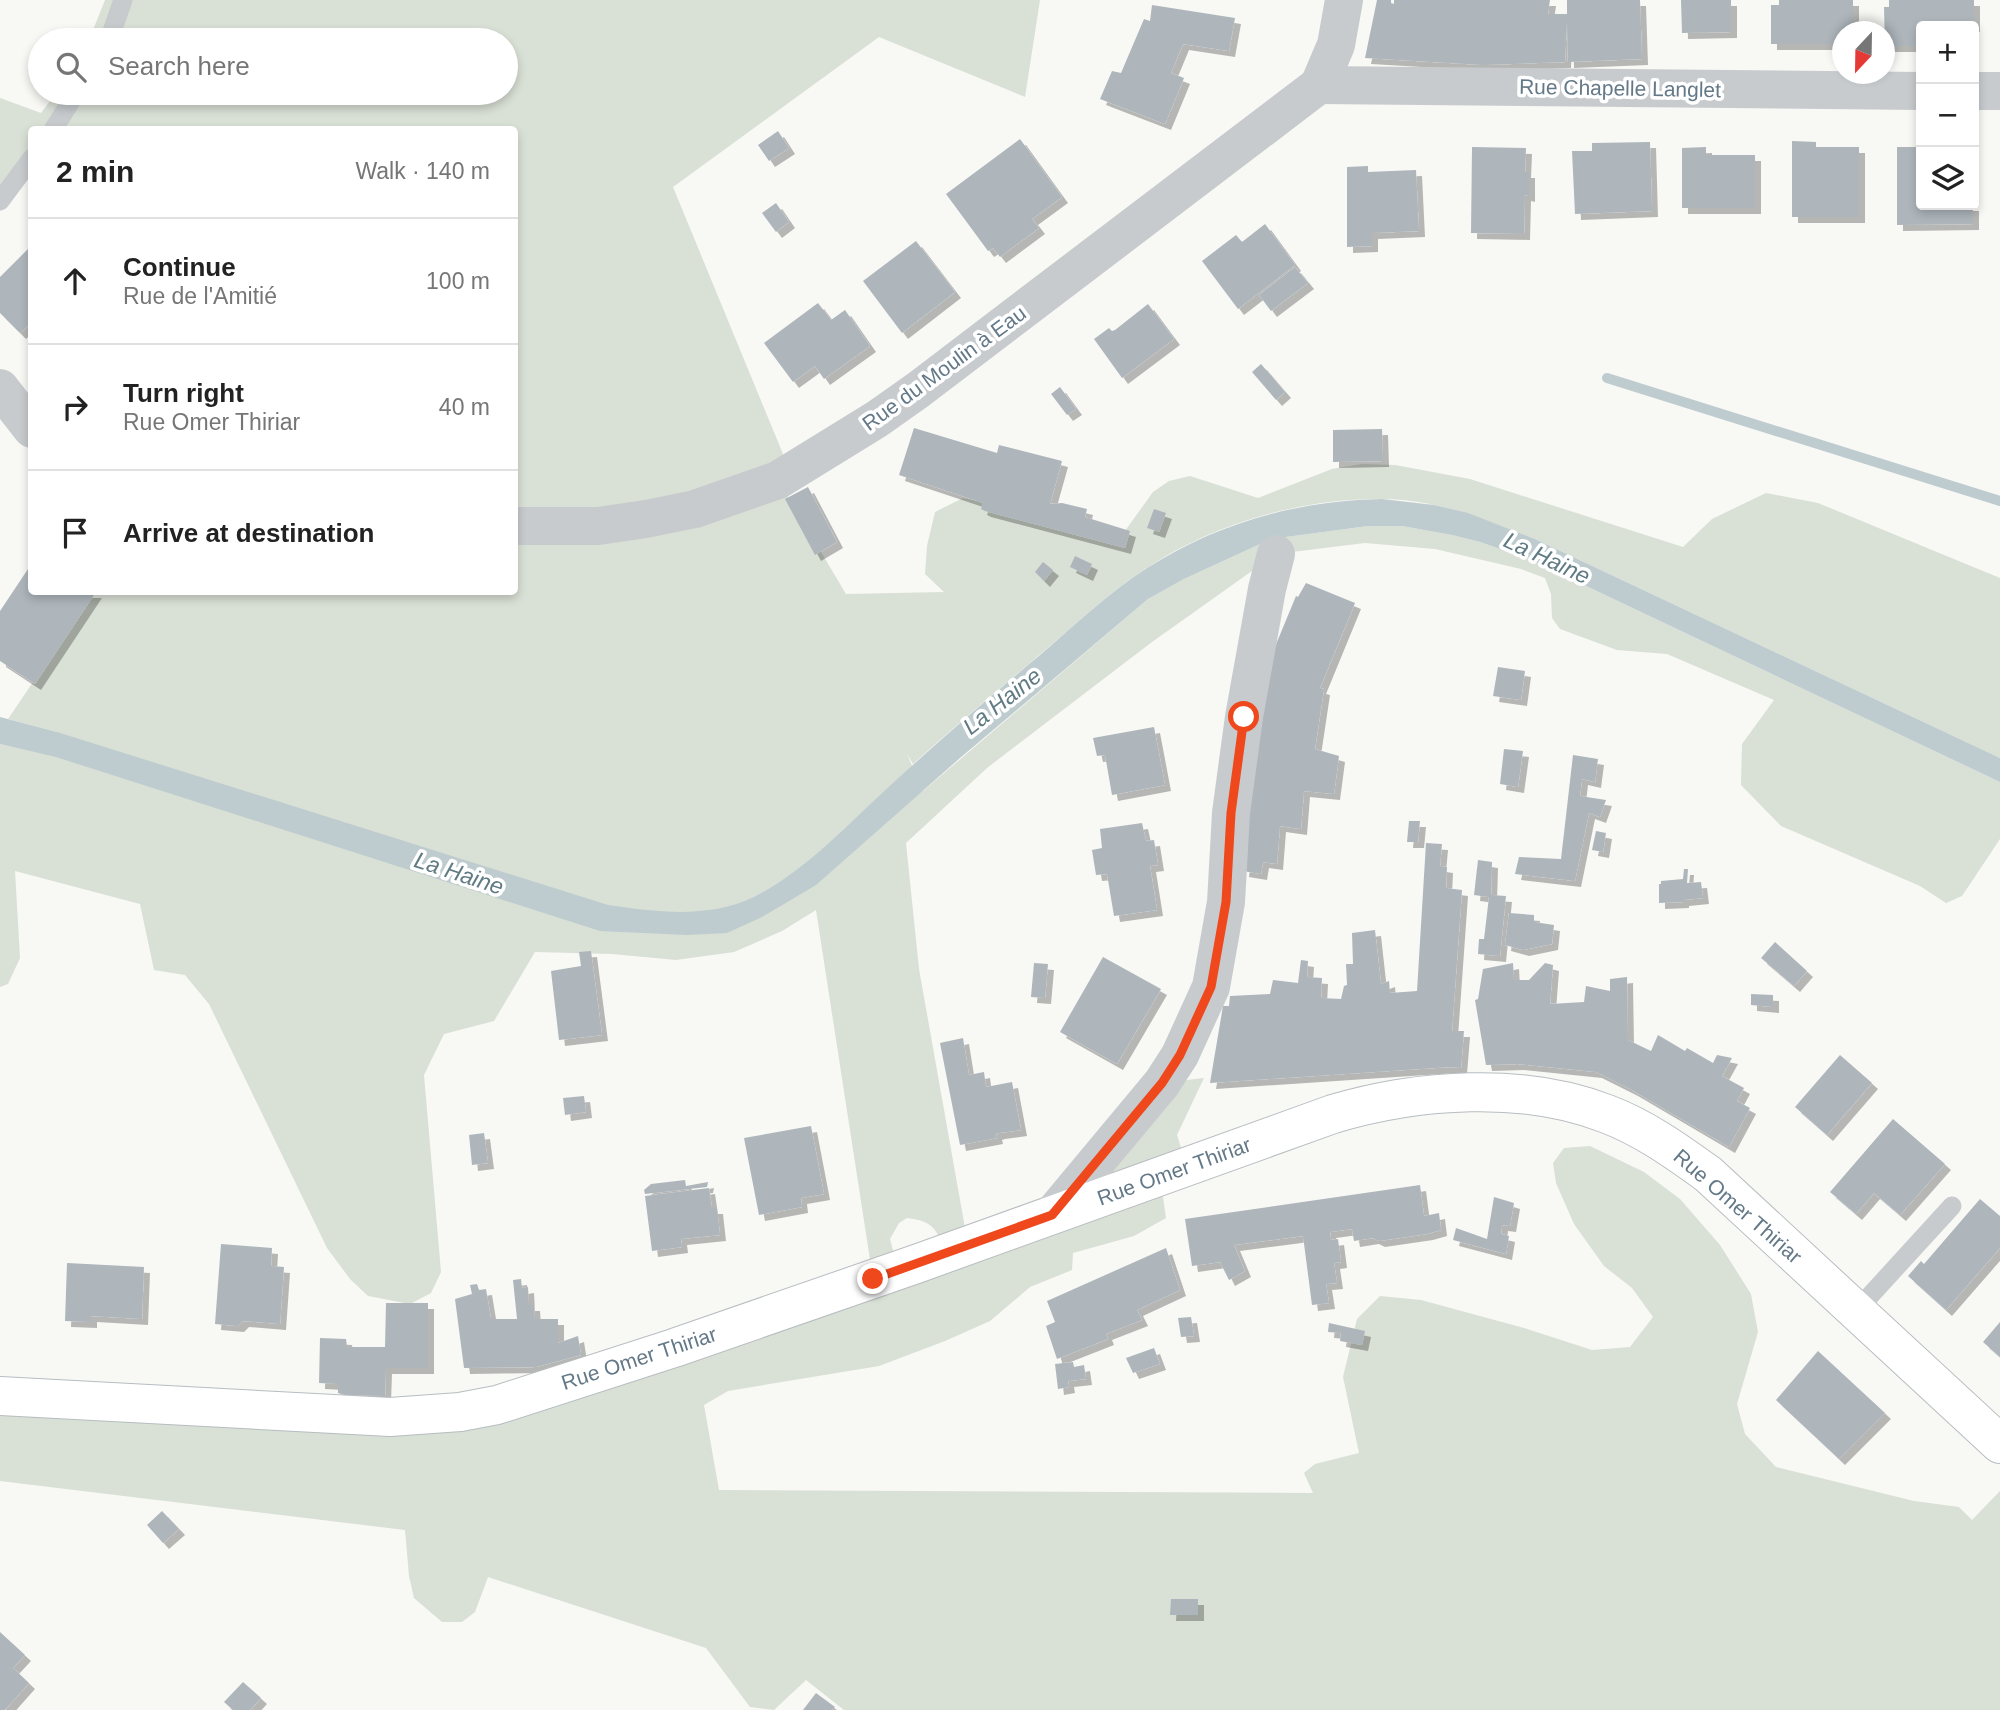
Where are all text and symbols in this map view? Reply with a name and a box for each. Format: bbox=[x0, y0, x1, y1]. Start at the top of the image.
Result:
north arrow bbox=[1832, 21, 1895, 84]
map controls bbox=[1916, 21, 1979, 210]
button: + bbox=[1916, 21, 1979, 84]
search box bbox=[28, 28, 518, 105]
icon: search bbox=[52, 48, 90, 86]
text: Search here bbox=[108, 51, 250, 81]
street label: Rue Chapelle Langlet bbox=[1519, 75, 1721, 101]
button: − bbox=[1916, 84, 1979, 147]
button: layers bbox=[1916, 147, 1979, 210]
text: 2 min bbox=[56, 155, 134, 188]
text: Walk · 140 m bbox=[355, 158, 490, 184]
text: Continue bbox=[123, 252, 236, 282]
icon: ahead bbox=[56, 262, 94, 300]
text: 100 m bbox=[426, 268, 490, 294]
text: Rue de l'Amitié bbox=[123, 283, 277, 309]
street label: Rue du Moulin à Eau bbox=[858, 301, 1030, 435]
text: Turn right bbox=[123, 378, 244, 408]
icon: right bbox=[56, 388, 94, 426]
text: 40 m bbox=[439, 394, 490, 420]
text: Rue Omer Thiriar bbox=[123, 409, 300, 435]
icon: arrive bbox=[56, 514, 94, 552]
text: Arrive at destination bbox=[123, 518, 374, 548]
water label: La Haine bbox=[1500, 527, 1594, 589]
water label: La Haine bbox=[958, 662, 1046, 740]
route start bbox=[1228, 701, 1259, 732]
water label: La Haine bbox=[411, 846, 507, 900]
street label: Rue Omer Thiriar bbox=[1094, 1133, 1254, 1209]
street label: Rue Omer Thiriar bbox=[1669, 1144, 1807, 1268]
route end bbox=[857, 1263, 888, 1294]
street label: Rue Omer Thiriar bbox=[558, 1322, 720, 1394]

